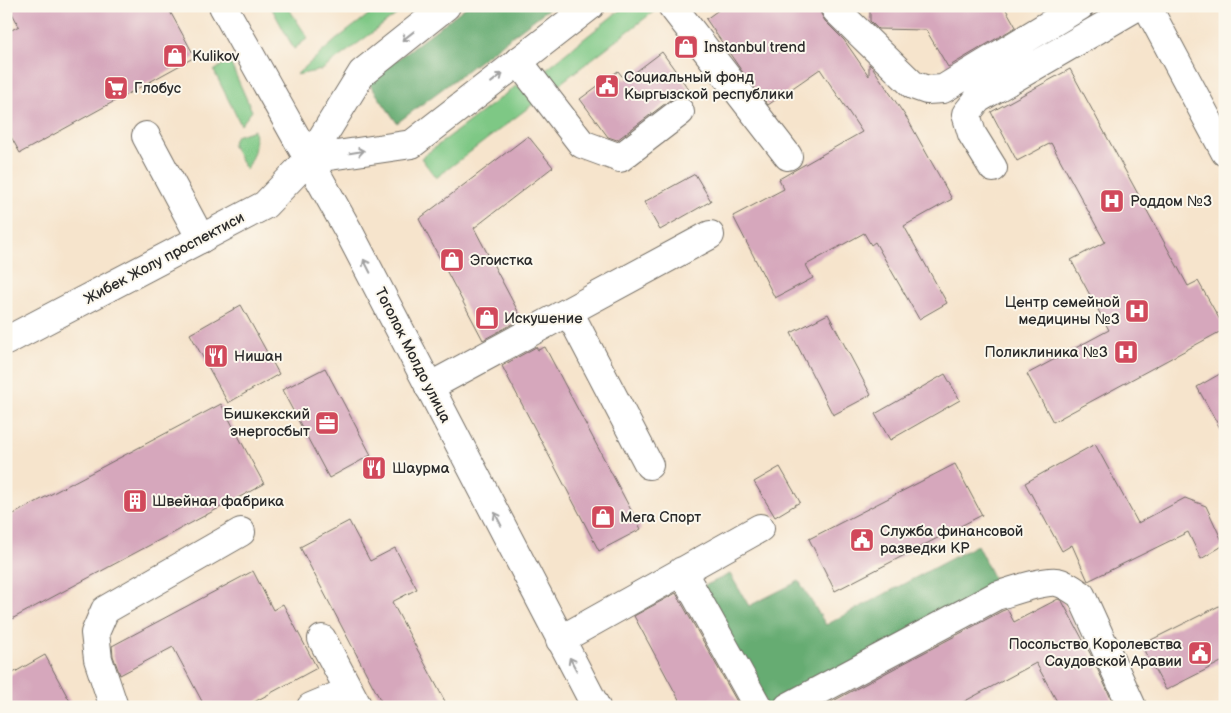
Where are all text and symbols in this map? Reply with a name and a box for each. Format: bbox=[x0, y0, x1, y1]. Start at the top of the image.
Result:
one-way arrow bbox=[402, 31, 415, 42]
shop icon: Instanbul trend bbox=[673, 34, 699, 60]
place label: Instanbul trend bbox=[704, 38, 806, 57]
shop icon: Kulikov bbox=[162, 43, 188, 69]
place label: Kulikov bbox=[192, 47, 240, 66]
place label: Социальный фонд Кыргызской республики bbox=[624, 68, 794, 104]
one-way arrow bbox=[490, 72, 503, 83]
public building icon: Социальный фонд Кыргызской республики bbox=[594, 73, 620, 99]
supermarket icon: Глобус bbox=[103, 75, 129, 101]
place label: Глобус bbox=[134, 79, 182, 98]
one-way arrow bbox=[349, 147, 365, 157]
hospital icon: Роддом №3 bbox=[1099, 188, 1125, 214]
place label: Роддом №3 bbox=[1130, 192, 1212, 211]
street label: Жибек Жолу проспектиси bbox=[81, 208, 248, 309]
shop icon: Эгоистка bbox=[439, 247, 465, 273]
place label: Эгоистка bbox=[470, 251, 533, 270]
one-way arrow bbox=[362, 259, 372, 274]
street label: Тоголок Молдо улица bbox=[370, 284, 455, 426]
place label: Центр семейной медицины №3 bbox=[1005, 293, 1120, 329]
hospital icon: Центр семейной медицины №3 bbox=[1124, 298, 1150, 324]
shop icon: Искушение bbox=[474, 305, 500, 331]
place label: Искушение bbox=[504, 309, 583, 328]
hospital icon: Поликлиника №3 bbox=[1113, 339, 1139, 365]
restaurant icon: Нишан bbox=[203, 343, 229, 369]
place label: Поликлиника №3 bbox=[985, 343, 1108, 362]
place label: Нишан bbox=[234, 347, 282, 366]
place label: Бишкекский энергосбыт bbox=[223, 405, 310, 441]
office icon: Бишкекский энергосбыт bbox=[314, 410, 340, 436]
restaurant icon: Шаурма bbox=[361, 455, 387, 481]
place label: Шаурма bbox=[392, 459, 450, 478]
building icon: Швейная фабрика bbox=[122, 488, 148, 514]
place label: Швейная фабрика bbox=[152, 492, 284, 511]
shop icon: Мега Спорт bbox=[590, 504, 616, 530]
place label: Мега Спорт bbox=[620, 508, 701, 527]
one-way arrow bbox=[493, 512, 503, 527]
place label: Служба финансовой разведки КР bbox=[880, 522, 1023, 558]
public building icon: Служба финансовой разведки КР bbox=[849, 527, 875, 553]
place label: Посольство Королевства Саудовской Аравии bbox=[1008, 635, 1182, 671]
public building icon: Посольство Королевства Саудовской Аравии bbox=[1187, 640, 1213, 666]
one-way arrow bbox=[568, 656, 578, 671]

